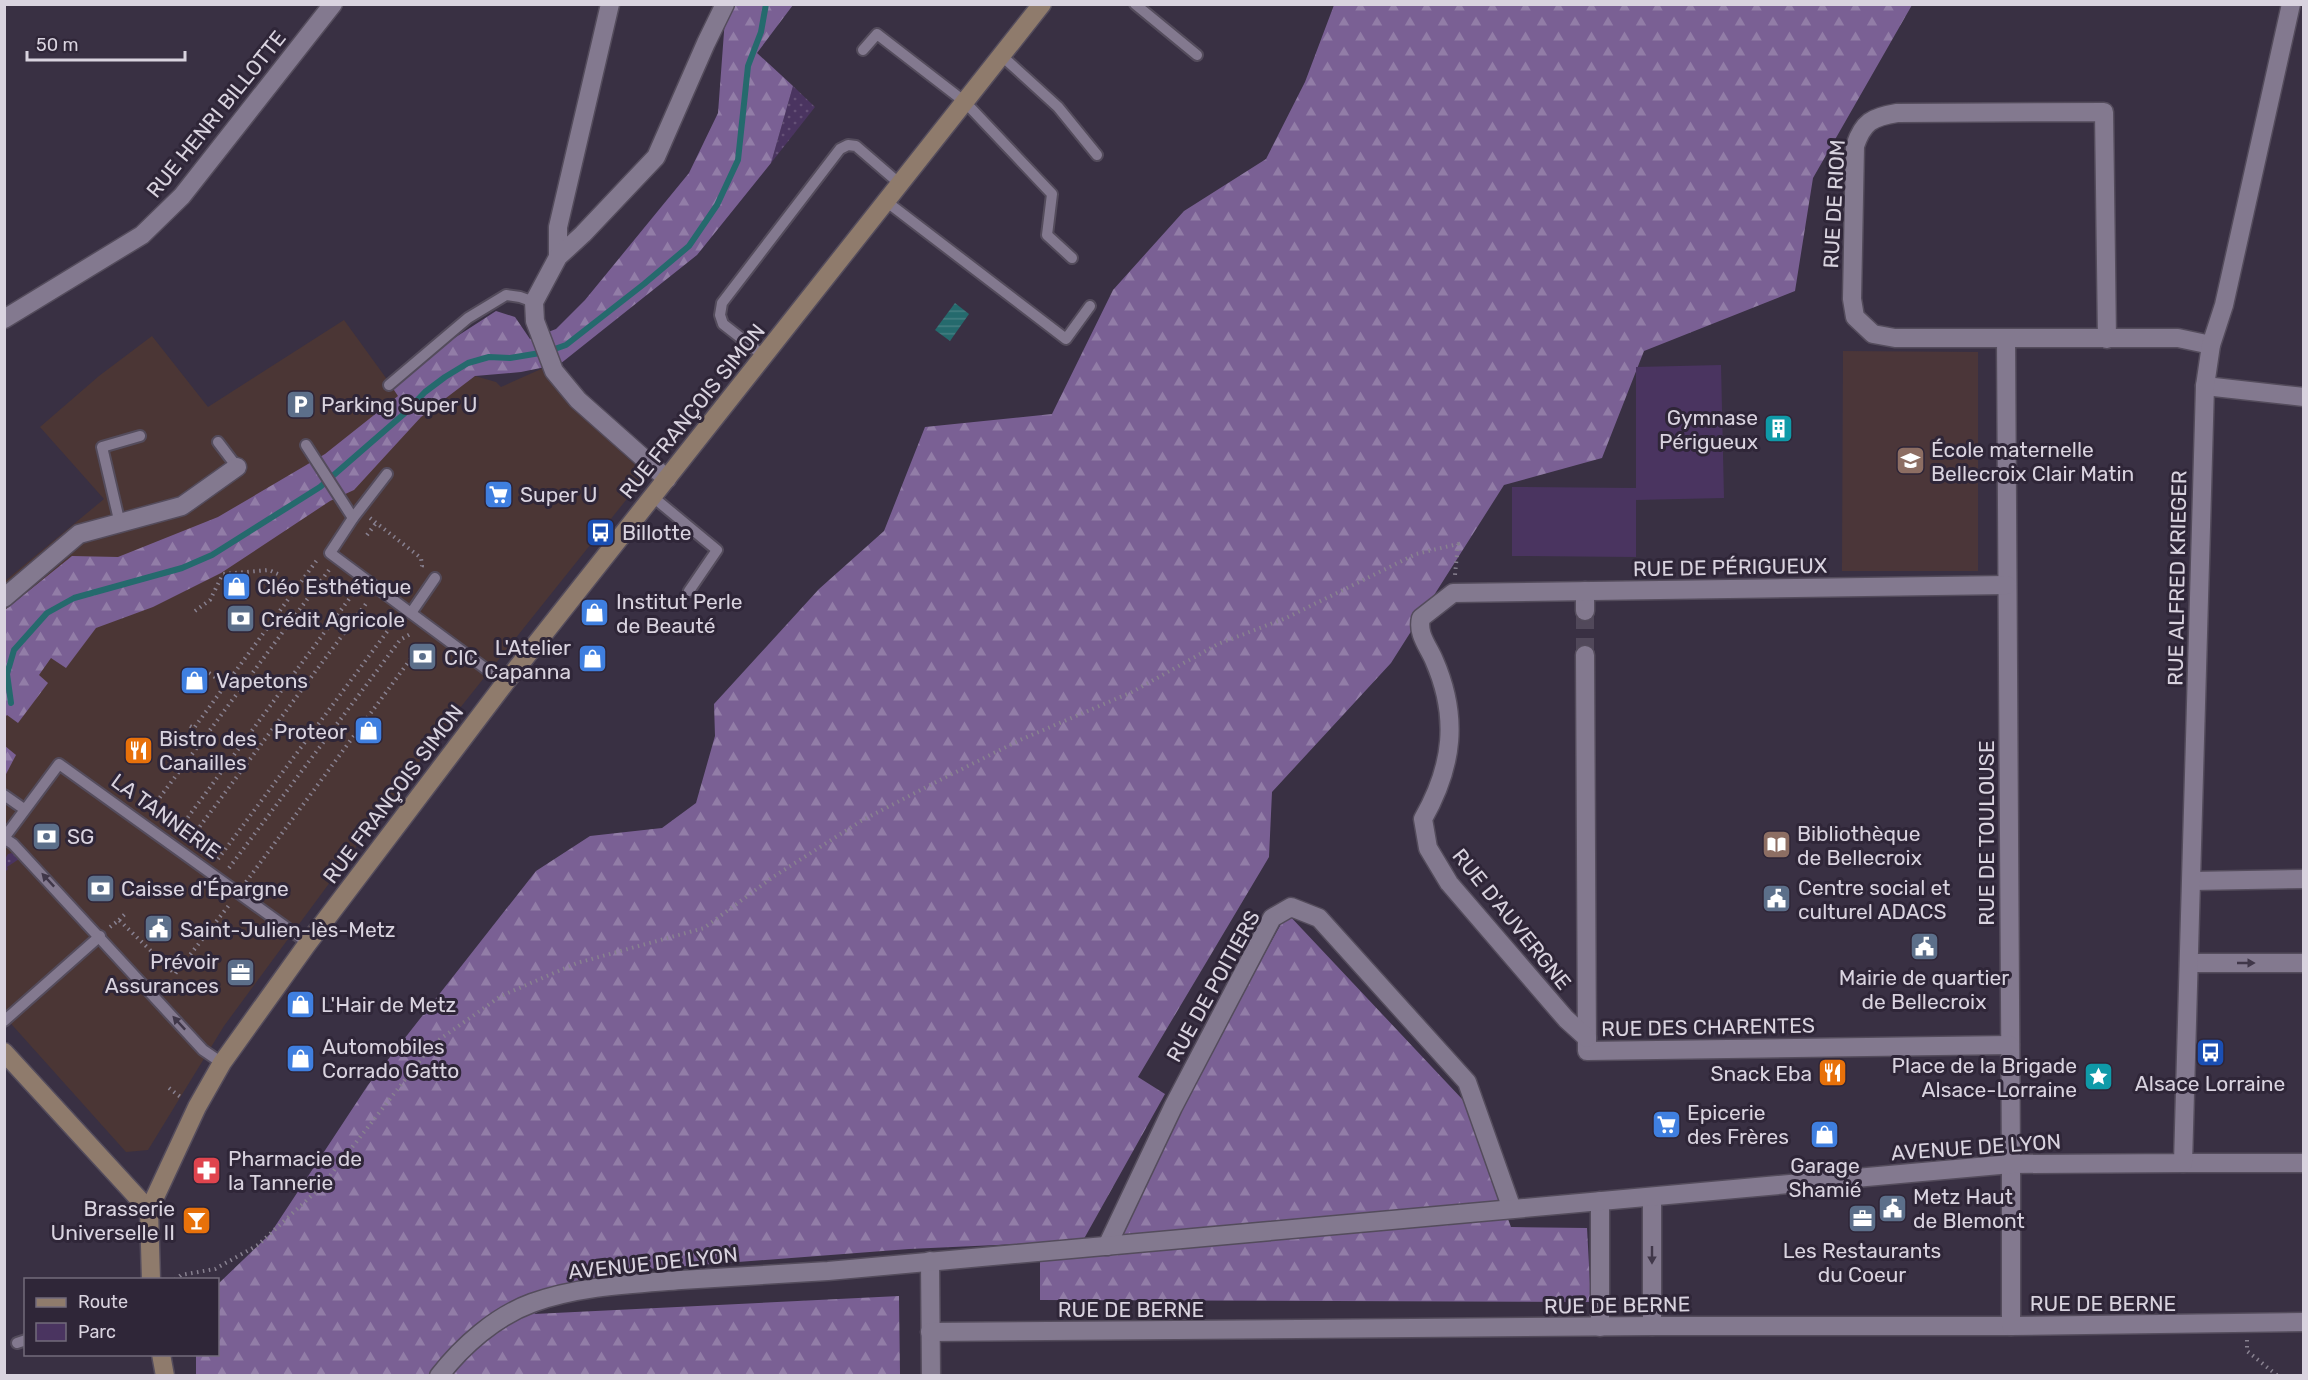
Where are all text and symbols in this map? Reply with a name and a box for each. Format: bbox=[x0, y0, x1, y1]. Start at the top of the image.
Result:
scale bar bbox=[27, 24, 184, 62]
street label: RUE HENRI BILLOTTE bbox=[141, 26, 291, 202]
text: 50 m bbox=[36, 34, 79, 56]
street label: RUE DE RIOM bbox=[1818, 139, 1850, 269]
street label: RUE FRANÇOIS SIMON bbox=[614, 319, 770, 503]
parking icon: Parking Super U bbox=[284, 388, 316, 420]
place label: Parking Super U bbox=[321, 392, 478, 417]
place label: Gymnase Périgueux bbox=[1659, 405, 1758, 454]
building icon: Gymnase Périgueux bbox=[1763, 413, 1795, 445]
place label: École maternelle Bellecroix Clair Matin bbox=[1931, 437, 2134, 486]
school or university icon: École maternelle Bellecroix Clair Matin bbox=[1894, 445, 1926, 477]
street label: RUE ALFRED KRIEGER bbox=[2163, 470, 2191, 686]
supermarket icon: Super U bbox=[483, 478, 515, 510]
place label: Super U bbox=[520, 482, 597, 507]
bus stop icon: Billotte bbox=[585, 516, 617, 548]
place label: Billotte bbox=[622, 520, 691, 545]
street label: RUE DE PÉRIGUEUX bbox=[1633, 553, 1827, 581]
shop icon: Cléo Esthétique bbox=[220, 570, 252, 602]
place label: Cléo Esthétique bbox=[257, 574, 411, 599]
place label: Institut Perle de Beauté bbox=[616, 589, 743, 638]
shop icon: Institut Perle de Beauté bbox=[579, 597, 611, 629]
bank icon: Crédit Agricole bbox=[224, 603, 256, 635]
place label: Crédit Agricole bbox=[261, 607, 405, 632]
place label: L'Atelier Capanna bbox=[484, 635, 571, 684]
bank icon: CIC bbox=[407, 641, 439, 673]
shop icon: L'Atelier Capanna bbox=[576, 643, 608, 675]
place label: CIC bbox=[444, 645, 478, 670]
shop icon: Vapetons bbox=[179, 664, 211, 696]
place label: Vapetons bbox=[216, 668, 308, 693]
street label: RUE FRANÇOIS SIMON bbox=[318, 700, 468, 888]
shop icon: Proteor bbox=[352, 715, 384, 747]
place label: Proteor bbox=[274, 719, 347, 744]
place label: Bistro des Canailles bbox=[159, 726, 257, 775]
restaurant icon: Bistro des Canailles bbox=[122, 734, 154, 766]
street label: RUE DE TOULOUSE bbox=[1974, 740, 1999, 926]
street label: LA TANNERIE bbox=[107, 768, 225, 864]
bank icon: SG bbox=[30, 820, 62, 852]
place label: Bibliothèque de Bellecroix bbox=[1797, 821, 1922, 870]
place label: SG bbox=[67, 824, 94, 849]
library icon: Bibliothèque de Bellecroix bbox=[1760, 829, 1792, 861]
street label: RUE D'AUVERGNE bbox=[1447, 843, 1577, 995]
bank icon: Caisse d'Épargne bbox=[84, 872, 116, 904]
one-way arrow bbox=[41, 873, 55, 887]
place label: Centre social et culturel ADACS bbox=[1798, 875, 1950, 924]
place label: Caisse d'Épargne bbox=[121, 876, 289, 901]
public building icon: Centre social et culturel ADACS bbox=[1761, 883, 1793, 915]
street label: RUE DE POITIERS bbox=[1161, 906, 1265, 1066]
public building icon: Saint-Julien-lès-Metz bbox=[143, 913, 175, 945]
place label: Saint-Julien-lès-Metz bbox=[180, 917, 396, 942]
public building icon: Mairie de quartier de Bellecroix bbox=[1908, 930, 1940, 962]
place label: Prévoir Assurances bbox=[105, 949, 219, 998]
office icon: Prévoir Assurances bbox=[224, 957, 256, 989]
one-way arrow bbox=[2237, 958, 2256, 968]
place label: Mairie de quartier de Bellecroix bbox=[1839, 965, 2009, 1014]
shop icon: L'Hair de Metz bbox=[284, 988, 316, 1020]
place label: L'Hair de Metz bbox=[321, 992, 456, 1017]
street label: RUE DES CHARENTES bbox=[1601, 1013, 1815, 1041]
one-way arrow bbox=[173, 1017, 187, 1031]
place label: Automobiles Corrado Gatto bbox=[322, 1034, 459, 1083]
bus stop icon: Alsace Lorraine bbox=[2194, 1036, 2226, 1068]
shop icon: Automobiles Corrado Gatto bbox=[285, 1042, 317, 1074]
place label: Place de la Brigade Alsace-Lorraine bbox=[1892, 1053, 2077, 1102]
restaurant icon: Snack Eba bbox=[1817, 1057, 1849, 1089]
place label: Snack Eba bbox=[1710, 1061, 1812, 1086]
place icon: Place de la Brigade Alsace-Lorraine bbox=[2082, 1061, 2114, 1093]
place label: Alsace Lorraine bbox=[2135, 1071, 2285, 1096]
place label: Epicerie des Frères bbox=[1687, 1100, 1789, 1149]
supermarket icon: Epicerie des Frères bbox=[1650, 1108, 1682, 1140]
shop icon: Garage Shamié bbox=[1809, 1118, 1841, 1150]
street label: AVENUE DE LYON bbox=[1890, 1129, 2062, 1165]
place label: Pharmacie de la Tannerie bbox=[228, 1146, 362, 1195]
place label: Garage Shamié bbox=[1789, 1153, 1861, 1202]
pharmacy icon: Pharmacie de la Tannerie bbox=[191, 1154, 223, 1186]
place label: Metz Haut de Blemont bbox=[1913, 1184, 2025, 1233]
public building icon: Metz Haut de Blemont bbox=[1876, 1192, 1908, 1224]
place label: Brasserie Universelle II bbox=[50, 1196, 175, 1245]
office icon: Les Restaurants du Coeur bbox=[1846, 1203, 1878, 1235]
bar icon: Brasserie Universelle II bbox=[180, 1204, 212, 1236]
place label: Les Restaurants du Coeur bbox=[1783, 1238, 1941, 1287]
street label: AVENUE DE LYON bbox=[567, 1242, 739, 1284]
one-way arrow bbox=[1647, 1246, 1657, 1265]
legend bbox=[24, 1278, 219, 1356]
text: Route bbox=[78, 1291, 128, 1313]
street label: RUE DE BERNE bbox=[1544, 1291, 1690, 1319]
street label: RUE DE BERNE bbox=[2030, 1291, 2176, 1316]
street label: RUE DE BERNE bbox=[1058, 1297, 1204, 1322]
text: Parc bbox=[78, 1321, 116, 1343]

